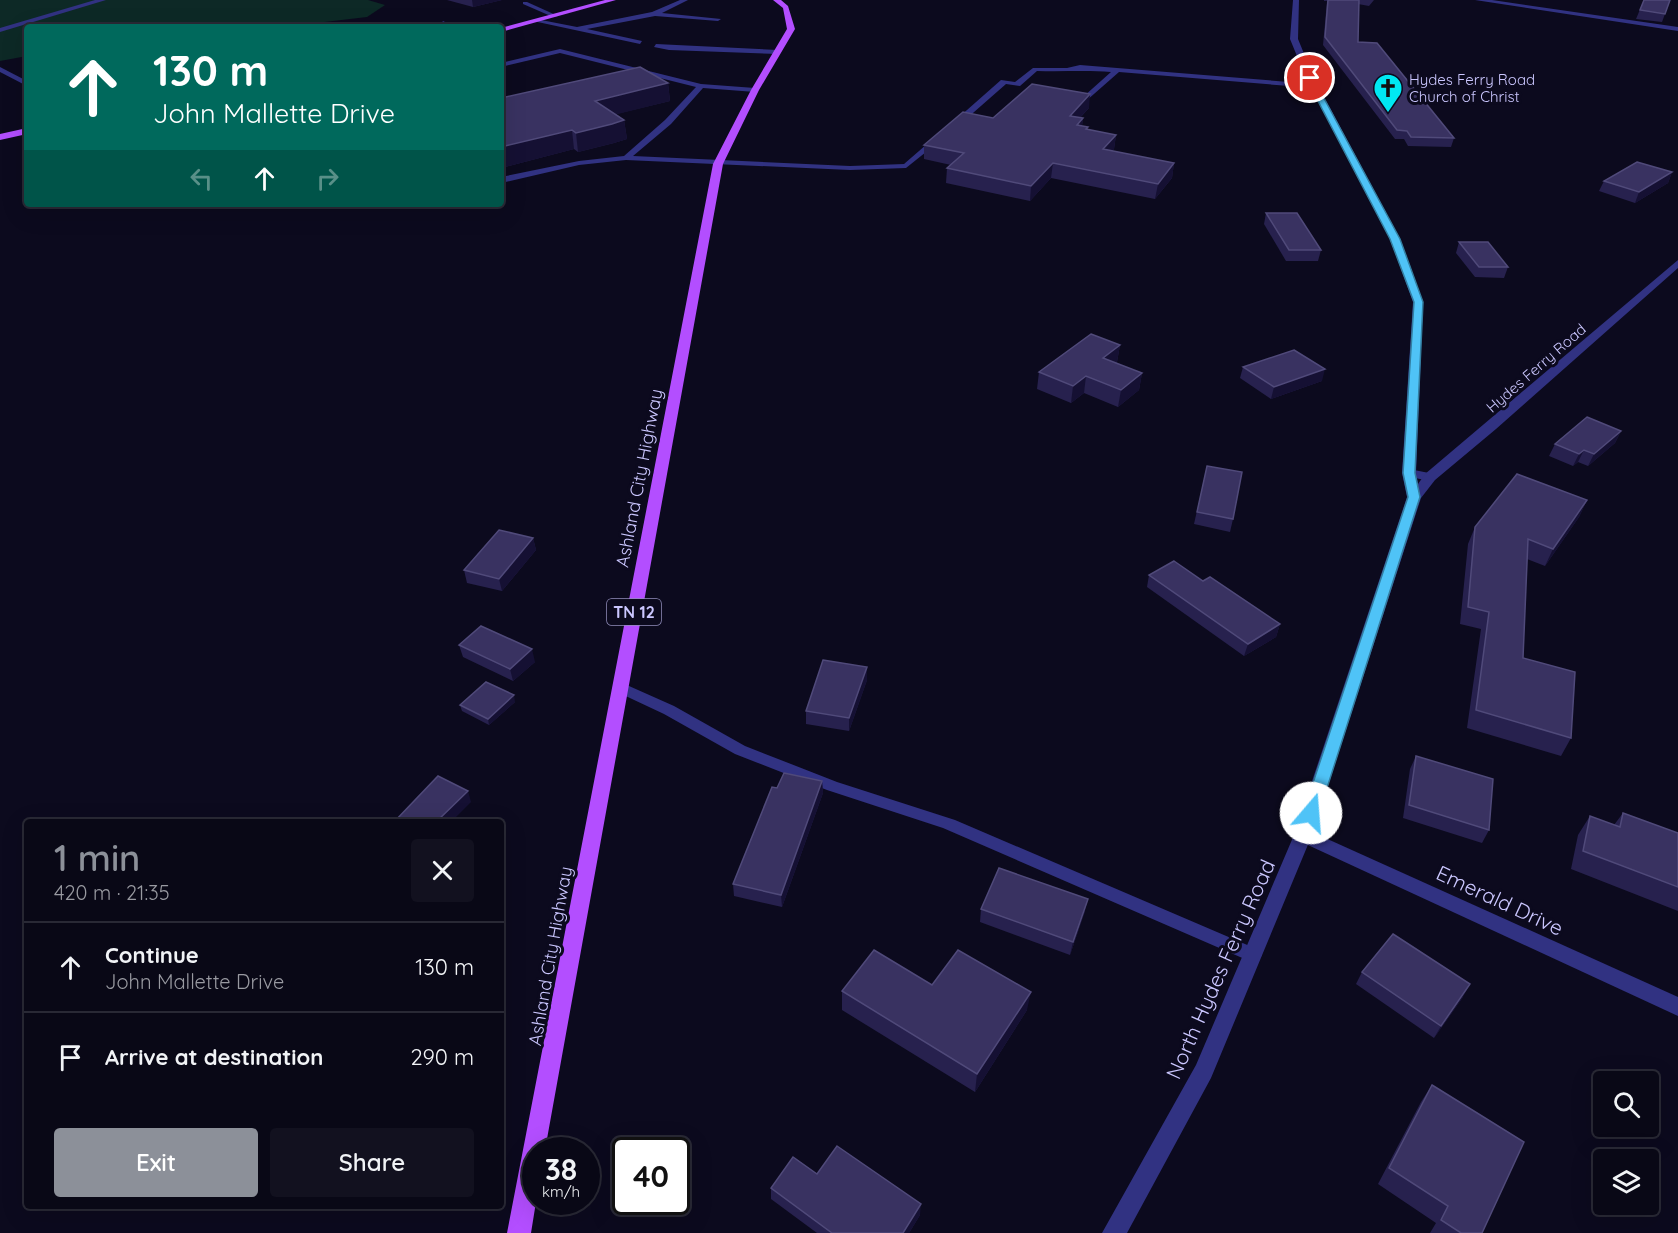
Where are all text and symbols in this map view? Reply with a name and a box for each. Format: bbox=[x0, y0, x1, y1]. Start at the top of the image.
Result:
text: 130 m bbox=[153, 44, 268, 97]
icon: ahead bbox=[54, 48, 132, 126]
pin bbox=[1284, 52, 1335, 103]
icon: arrive bbox=[1293, 61, 1326, 94]
place label: Hydes Ferry Road Church of Christ bbox=[1409, 70, 1535, 106]
church icon: Hydes Ferry Road Church of Christ bbox=[1372, 72, 1404, 114]
text: John Mallette Drive bbox=[153, 96, 395, 130]
icon: left bbox=[185, 162, 218, 195]
icon: ahead bbox=[248, 162, 281, 195]
icon: right bbox=[311, 162, 344, 195]
street label: Hydes Ferry Road bbox=[1482, 319, 1590, 417]
street label: Ashland City Highway bbox=[610, 387, 668, 569]
road number: TN 12 bbox=[607, 599, 661, 625]
position arrow bbox=[1279, 781, 1343, 845]
text: 1 min bbox=[54, 835, 140, 880]
button: close bbox=[411, 839, 474, 902]
street label: North Hydes Ferry Road bbox=[1160, 855, 1280, 1083]
street label: Emerald Drive bbox=[1432, 859, 1568, 941]
street label: Ashland City Highway bbox=[523, 865, 577, 1047]
text: 420 m · 21:35 bbox=[54, 880, 170, 905]
text: Continue bbox=[105, 941, 199, 969]
icon: ahead bbox=[54, 951, 87, 984]
text: 130 m bbox=[415, 953, 474, 981]
text: John Mallette Drive bbox=[105, 969, 284, 994]
icon: arrive bbox=[54, 1041, 87, 1074]
text: Arrive at destination bbox=[105, 1043, 323, 1071]
text: 290 m bbox=[410, 1043, 474, 1071]
map controls bbox=[1593, 1071, 1659, 1215]
button: search bbox=[1593, 1071, 1659, 1137]
button: Exit bbox=[54, 1128, 258, 1197]
button: Share bbox=[270, 1128, 474, 1197]
speed limit sign: 40 bbox=[612, 1137, 690, 1215]
button: layers bbox=[1593, 1149, 1659, 1215]
text: 38 bbox=[545, 1150, 577, 1188]
text: km/h bbox=[542, 1182, 580, 1201]

